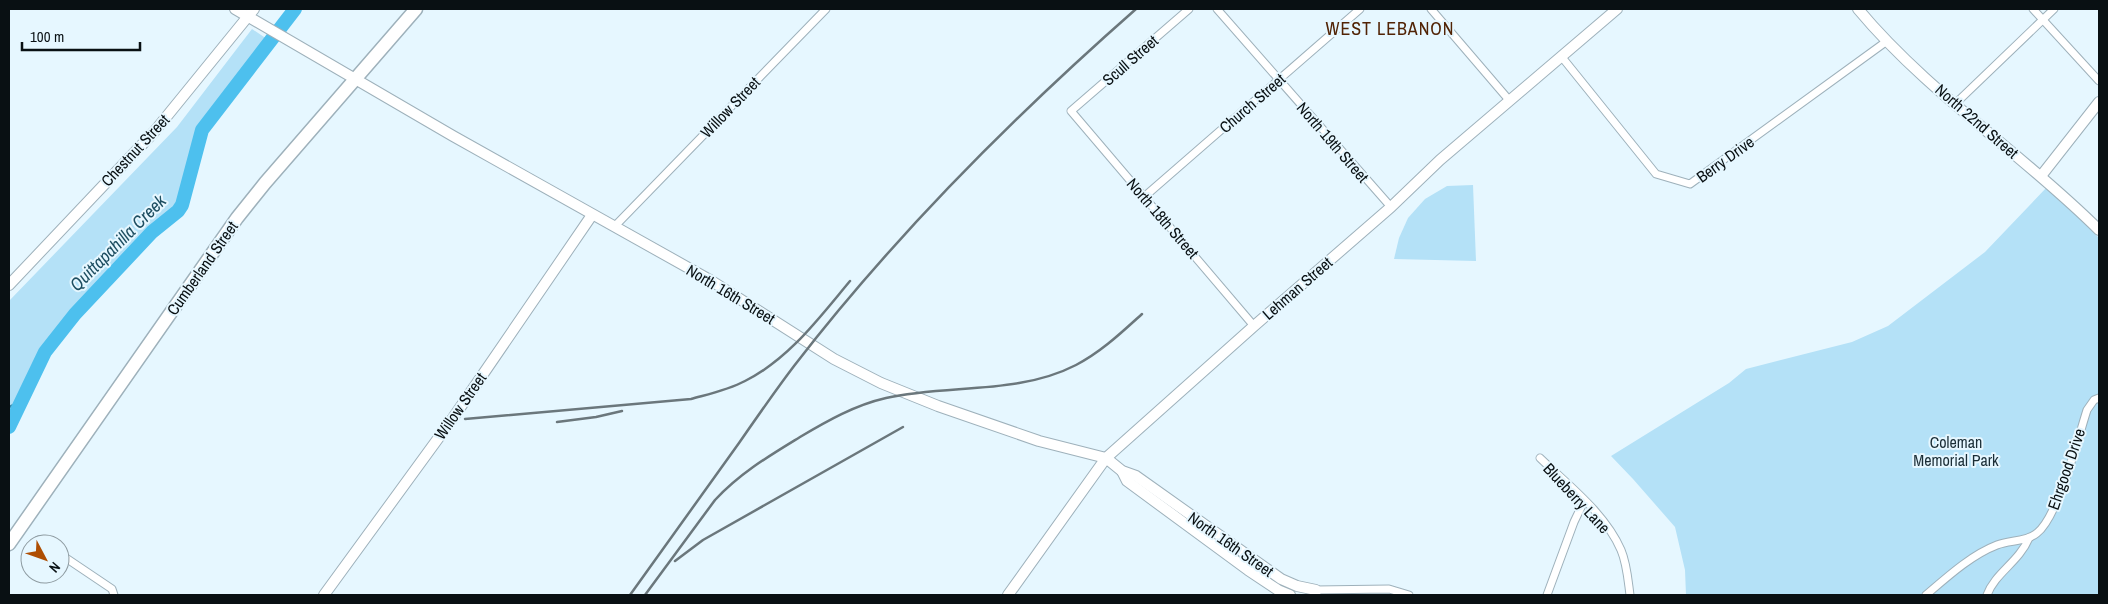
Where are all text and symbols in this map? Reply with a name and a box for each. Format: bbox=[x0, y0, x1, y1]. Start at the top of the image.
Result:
district label: WEST LEBANON bbox=[1325, 16, 1455, 41]
scale bar bbox=[22, 20, 140, 52]
text: 100 m bbox=[30, 26, 64, 47]
street label: Scull Street bbox=[1097, 29, 1163, 90]
street label: Church Street bbox=[1214, 68, 1290, 138]
street label: Willow Street bbox=[695, 71, 765, 142]
street label: North 22nd Street bbox=[1931, 79, 2024, 164]
street label: North 19th Street bbox=[1292, 97, 1374, 187]
street label: Chestnut Street bbox=[96, 109, 174, 191]
street label: Berry Drive bbox=[1692, 131, 1758, 187]
street label: North 18th Street bbox=[1122, 173, 1204, 263]
water label: Quittapahilla Creek bbox=[64, 188, 172, 296]
street label: Cumberland Street bbox=[161, 216, 243, 319]
street label: Lehman Street bbox=[1257, 251, 1337, 325]
street label: North 16th Street bbox=[683, 259, 780, 329]
street label: Willow Street bbox=[429, 368, 491, 444]
street label: Ehrgood Drive bbox=[2042, 425, 2090, 513]
park label: Coleman Memorial Park bbox=[1913, 431, 1999, 471]
street label: Blueberry Lane bbox=[1539, 458, 1615, 538]
street label: North 16th Street bbox=[1184, 506, 1279, 582]
north arrow bbox=[20, 534, 70, 584]
text: N bbox=[45, 558, 64, 577]

